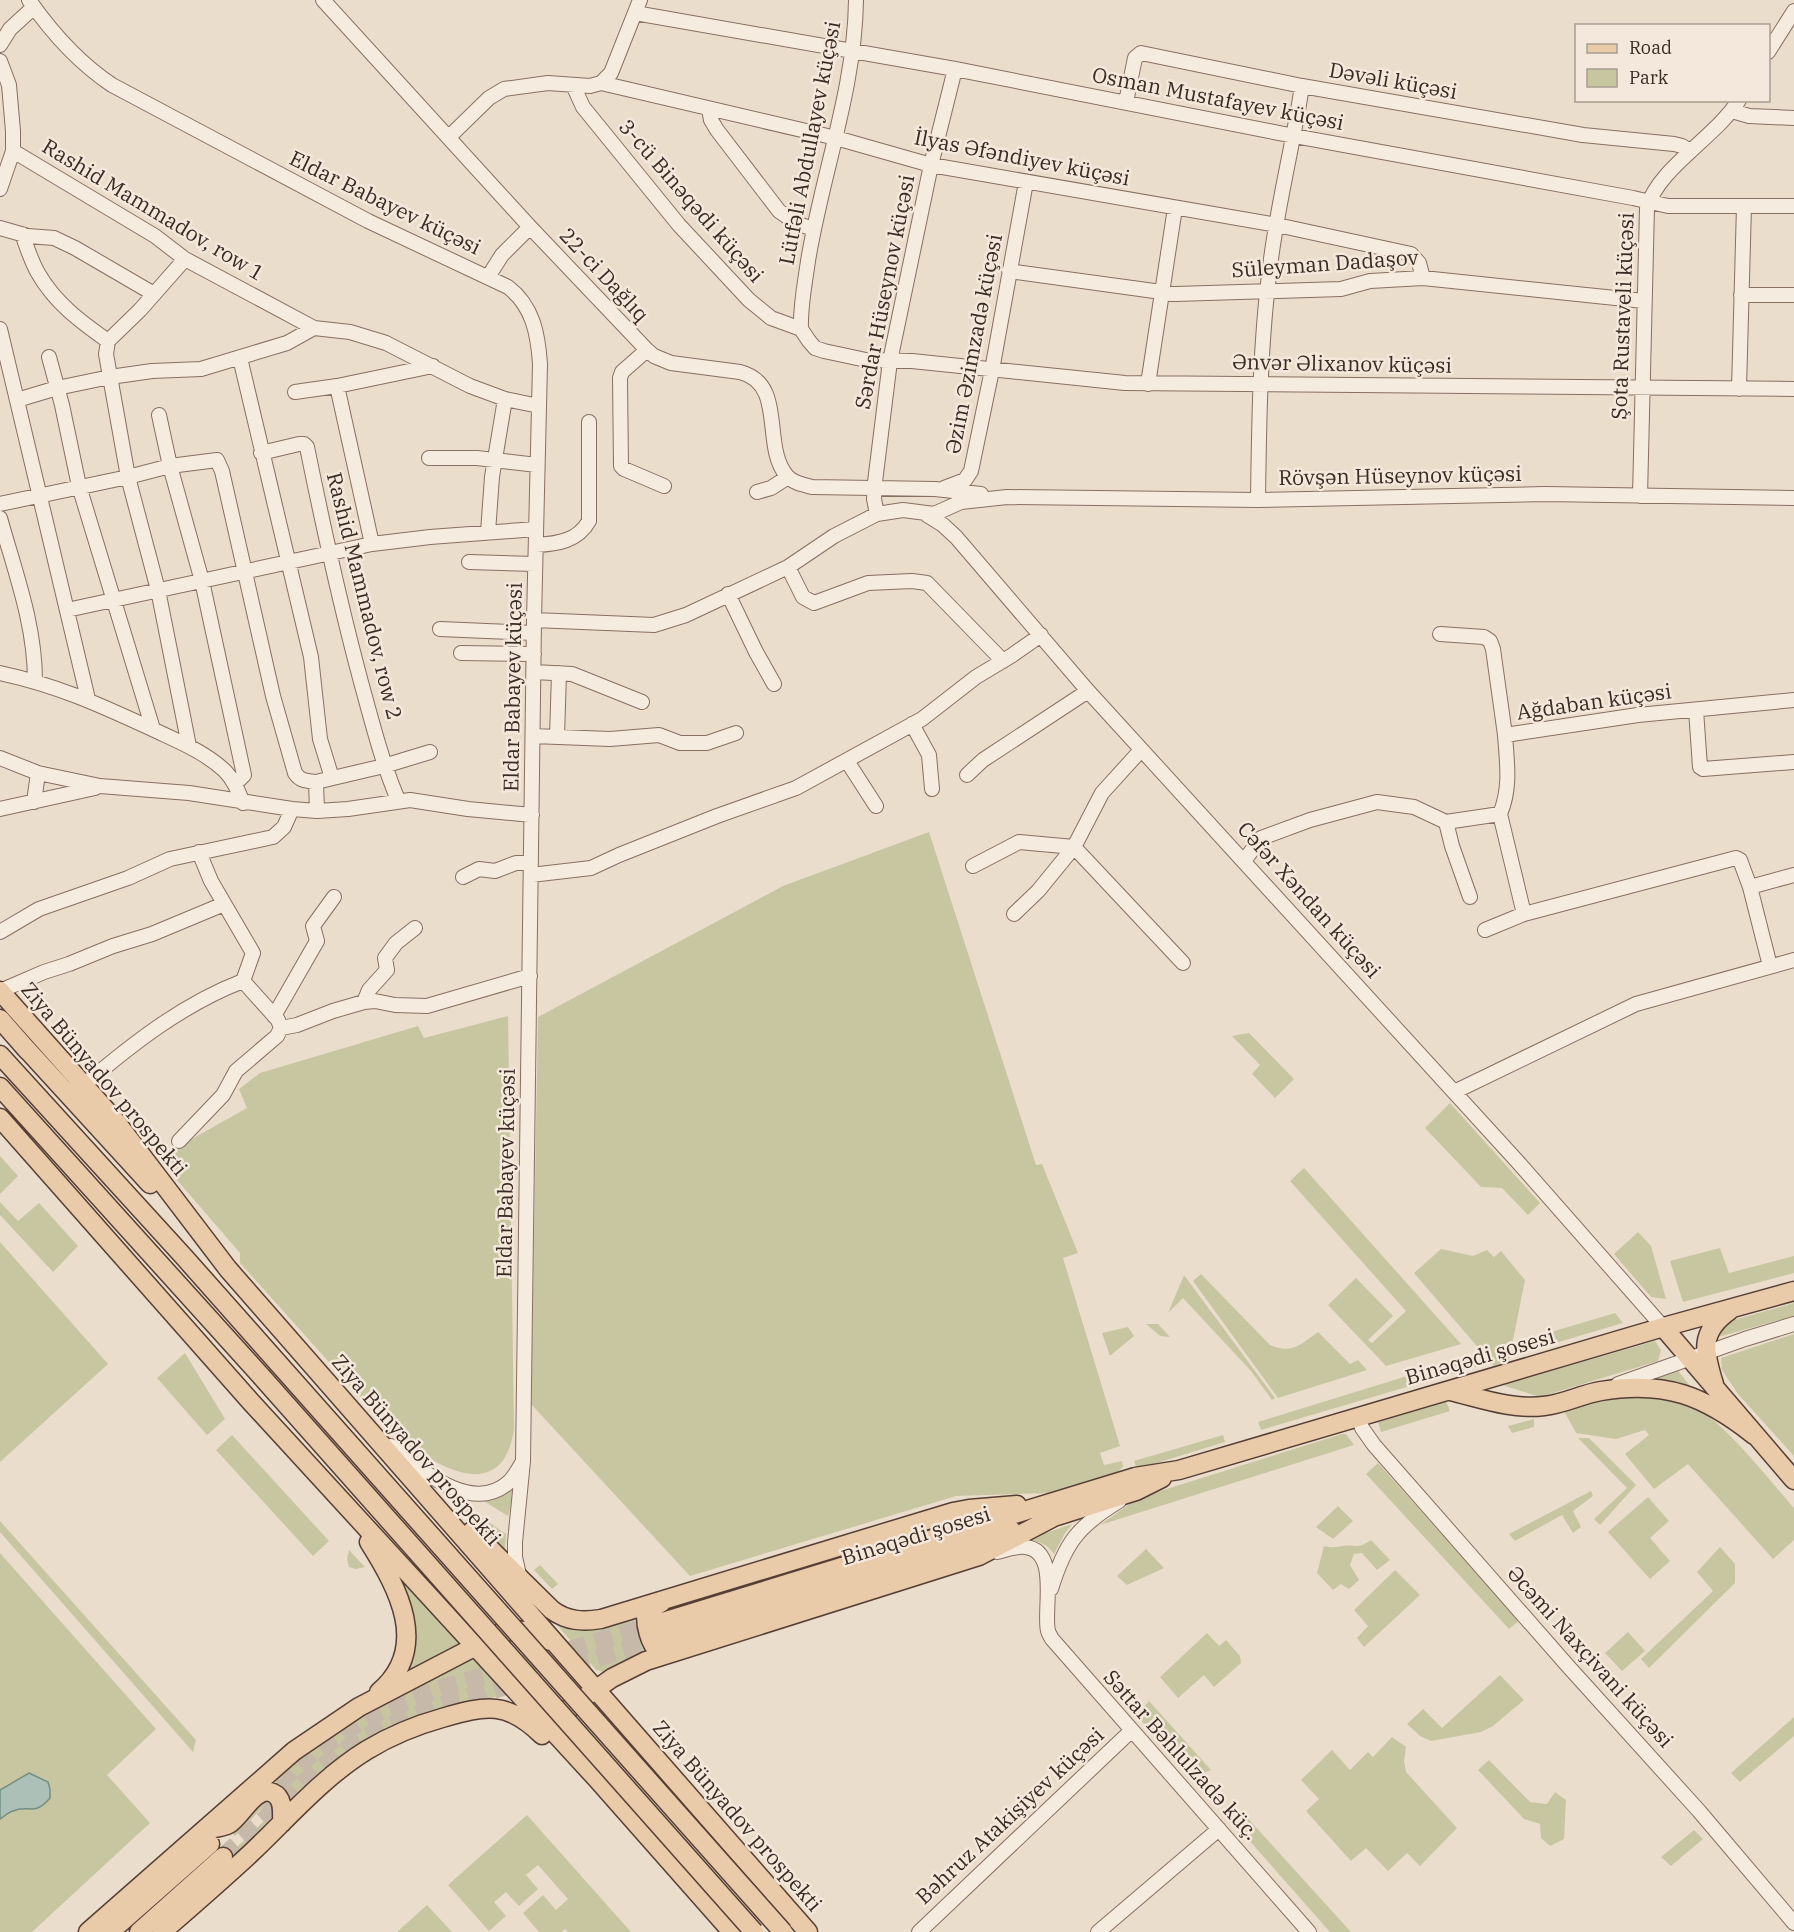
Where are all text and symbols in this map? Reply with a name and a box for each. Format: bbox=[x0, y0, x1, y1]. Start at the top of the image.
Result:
street label: Lütfəli Abdullayev küçəsi bbox=[772, 19, 846, 267]
legend bbox=[1575, 24, 1770, 102]
text: Road bbox=[1629, 36, 1672, 59]
street label: Dəvəli küçəsi bbox=[1327, 55, 1459, 105]
street label: Osman Mustafayev küçəsi bbox=[1090, 60, 1346, 136]
text: Park bbox=[1629, 66, 1669, 89]
street label: 3-cü Binəqədi küçəsi bbox=[613, 113, 770, 288]
street label: İlyas Əfəndiyev küçəsi bbox=[912, 122, 1132, 192]
street label: Rashid Mammadov, row 1 bbox=[37, 132, 270, 287]
street label: Eldar Babayev küçəsi bbox=[285, 144, 486, 261]
street label: Sərdar Hüseynov küçəsi bbox=[848, 172, 921, 411]
street label: Şota Rustaveli küçəsi bbox=[1604, 212, 1640, 420]
street label: 22-ci Dağlıq bbox=[554, 221, 656, 328]
street label: Əzim Əzimzadə küçəsi bbox=[938, 231, 1008, 456]
street label: Süleyman Dadaşov bbox=[1230, 242, 1420, 284]
street label: Ənvər Əlixanov küçəsi bbox=[1232, 347, 1452, 379]
street label: Rövşən Hüseynov küçəsi bbox=[1278, 459, 1522, 491]
street label: Rashid Mammadov, row 2 bbox=[321, 469, 409, 722]
street label: Eldar Babayev küçəsi bbox=[496, 582, 528, 792]
street label: Ağdaban küçəsi bbox=[1515, 676, 1673, 726]
street label: Cəfər Xəndan küçəsi bbox=[1232, 815, 1388, 984]
street label: Ziya Bünyadov prospekti bbox=[15, 976, 194, 1181]
street label: Eldar Babayev küçəsi bbox=[489, 1068, 521, 1278]
street label: Binəqədi şosesi bbox=[1402, 1321, 1558, 1391]
street label: Ziya Bünyadov prospekti bbox=[326, 1348, 508, 1551]
street label: Binəqədi şosesi bbox=[838, 1499, 994, 1571]
street label: Əcəmi Naxçivani küçəsi bbox=[1501, 1559, 1680, 1753]
street label: Səttar Bəhlulzadə küç. bbox=[1098, 1663, 1266, 1845]
street label: Ziya Bünyadov prospekti bbox=[647, 1714, 829, 1917]
street label: Bəhruz Atakişiyev küçəsi bbox=[909, 1721, 1109, 1910]

